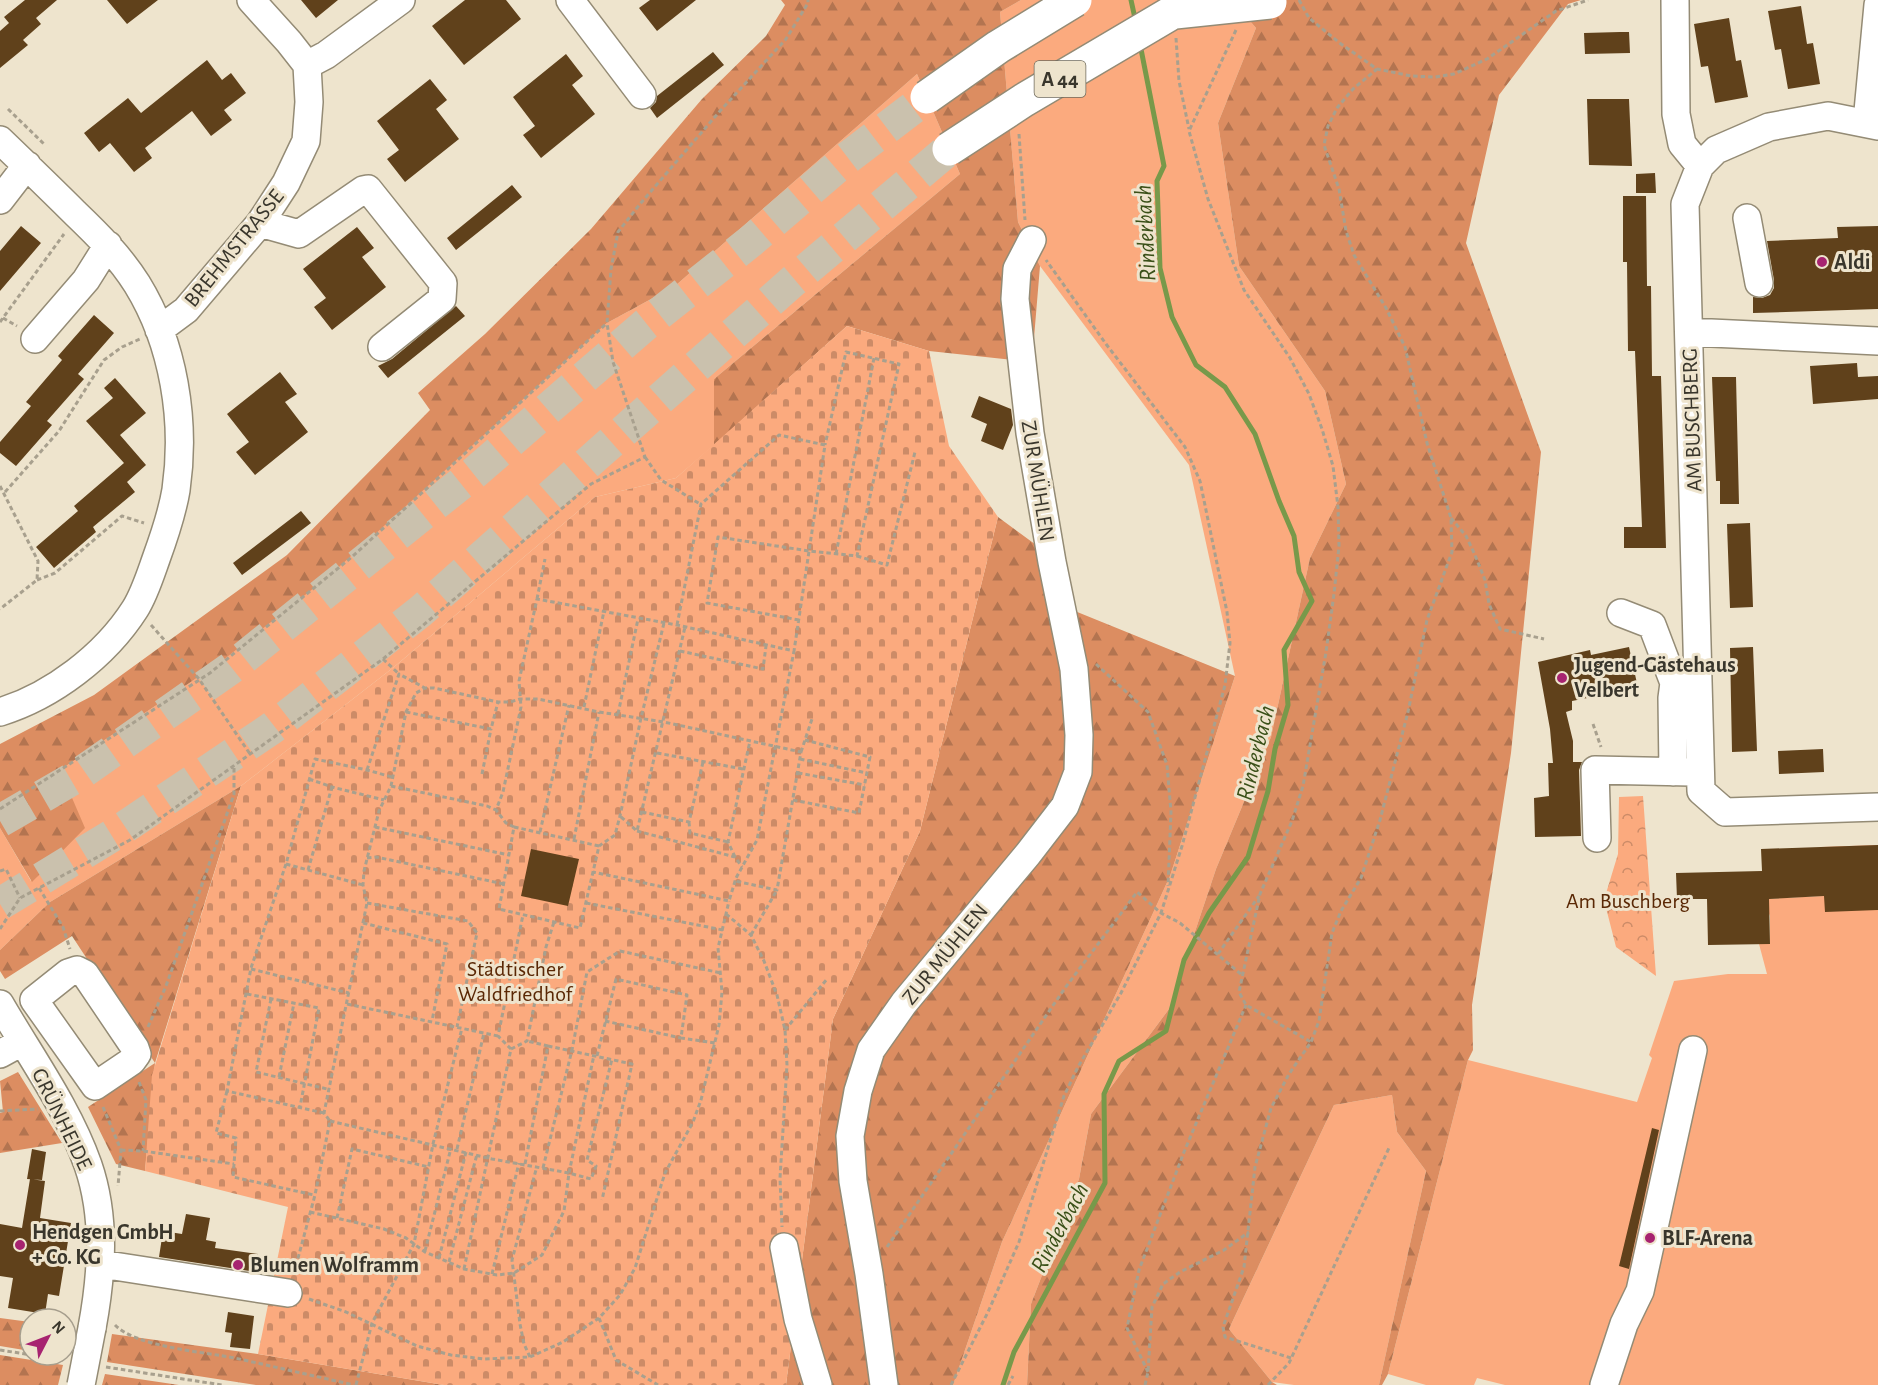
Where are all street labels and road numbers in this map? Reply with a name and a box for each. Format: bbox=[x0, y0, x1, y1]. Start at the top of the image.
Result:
road number: A 44 bbox=[1034, 61, 1086, 97]
street label: BREHMSTRASSE bbox=[180, 185, 288, 311]
street label: AM BUSCHBERG bbox=[1678, 348, 1706, 492]
street label: ZUR MÜHLEN bbox=[1018, 419, 1058, 543]
street label: ZUR MÜHLEN bbox=[898, 900, 992, 1008]
street label: GRÜNHEIDE bbox=[28, 1065, 96, 1174]

